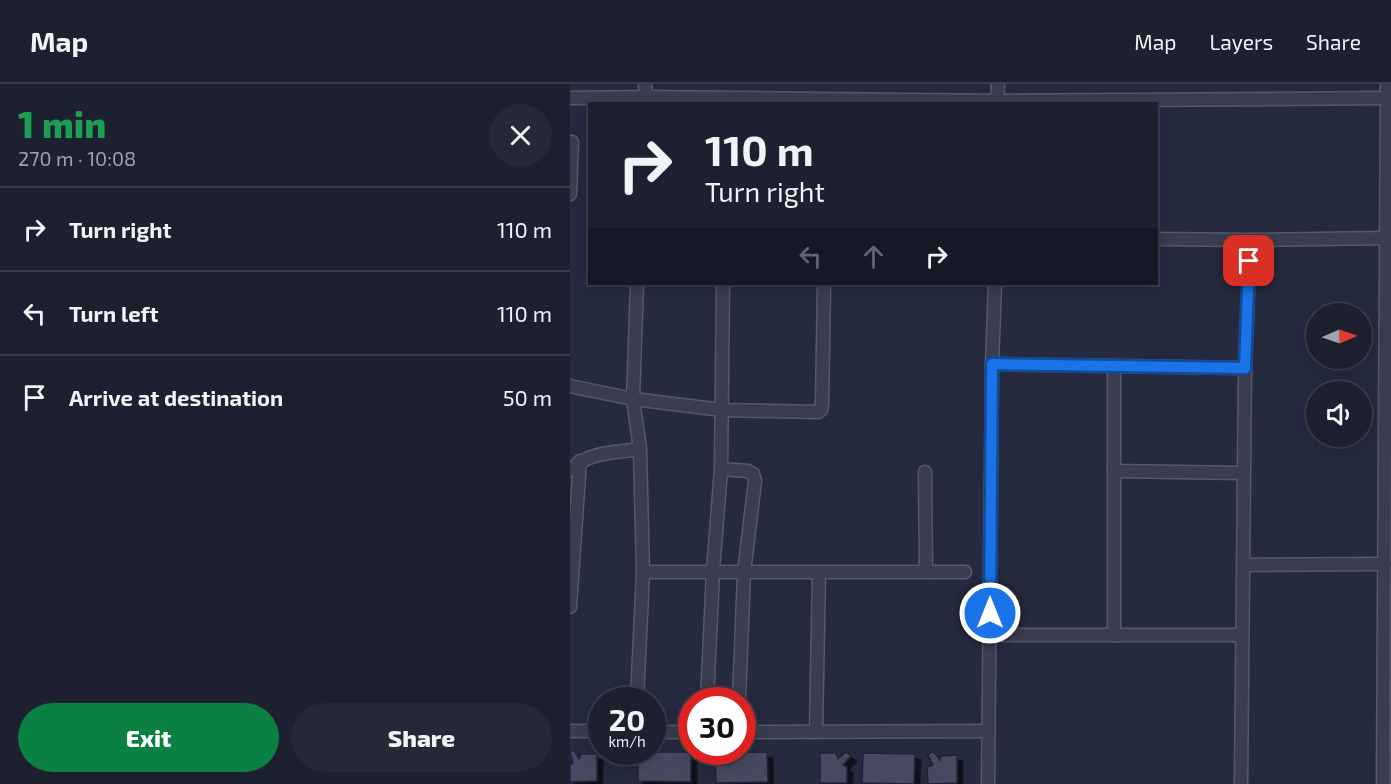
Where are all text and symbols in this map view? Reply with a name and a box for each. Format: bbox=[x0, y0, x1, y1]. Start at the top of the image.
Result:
text: Map bbox=[30, 24, 88, 58]
text: Map bbox=[1134, 29, 1176, 54]
text: Layers bbox=[1209, 29, 1273, 54]
text: Share bbox=[1306, 29, 1361, 54]
text: 1 min bbox=[18, 102, 106, 145]
button: close bbox=[489, 104, 552, 167]
text: 110 m bbox=[705, 124, 814, 174]
icon: right bbox=[606, 126, 684, 204]
text: 270 m · 10:08 bbox=[18, 146, 136, 170]
text: Turn right bbox=[705, 175, 825, 207]
icon: right bbox=[18, 213, 51, 246]
text: Turn right bbox=[69, 216, 171, 242]
text: 110 m bbox=[497, 216, 552, 242]
pin bbox=[1223, 235, 1274, 286]
icon: left bbox=[794, 240, 827, 273]
icon: ahead bbox=[857, 240, 890, 273]
icon: right bbox=[920, 240, 953, 273]
icon: arrive bbox=[1232, 244, 1265, 277]
icon: left bbox=[18, 297, 51, 330]
text: Turn left bbox=[69, 300, 158, 326]
text: 110 m bbox=[497, 300, 552, 326]
north arrow bbox=[1306, 303, 1372, 369]
map controls bbox=[1306, 303, 1372, 447]
icon: arrive bbox=[18, 381, 51, 414]
button: sound bbox=[1306, 381, 1372, 447]
text: Arrive at destination bbox=[69, 384, 283, 410]
text: 50 m bbox=[503, 384, 552, 410]
position arrow bbox=[958, 581, 1022, 645]
speed limit sign: 30 bbox=[678, 687, 756, 765]
text: 20 bbox=[609, 701, 645, 737]
button: Exit bbox=[18, 703, 279, 772]
button: Share bbox=[291, 703, 552, 772]
text: km/h bbox=[608, 732, 646, 750]

